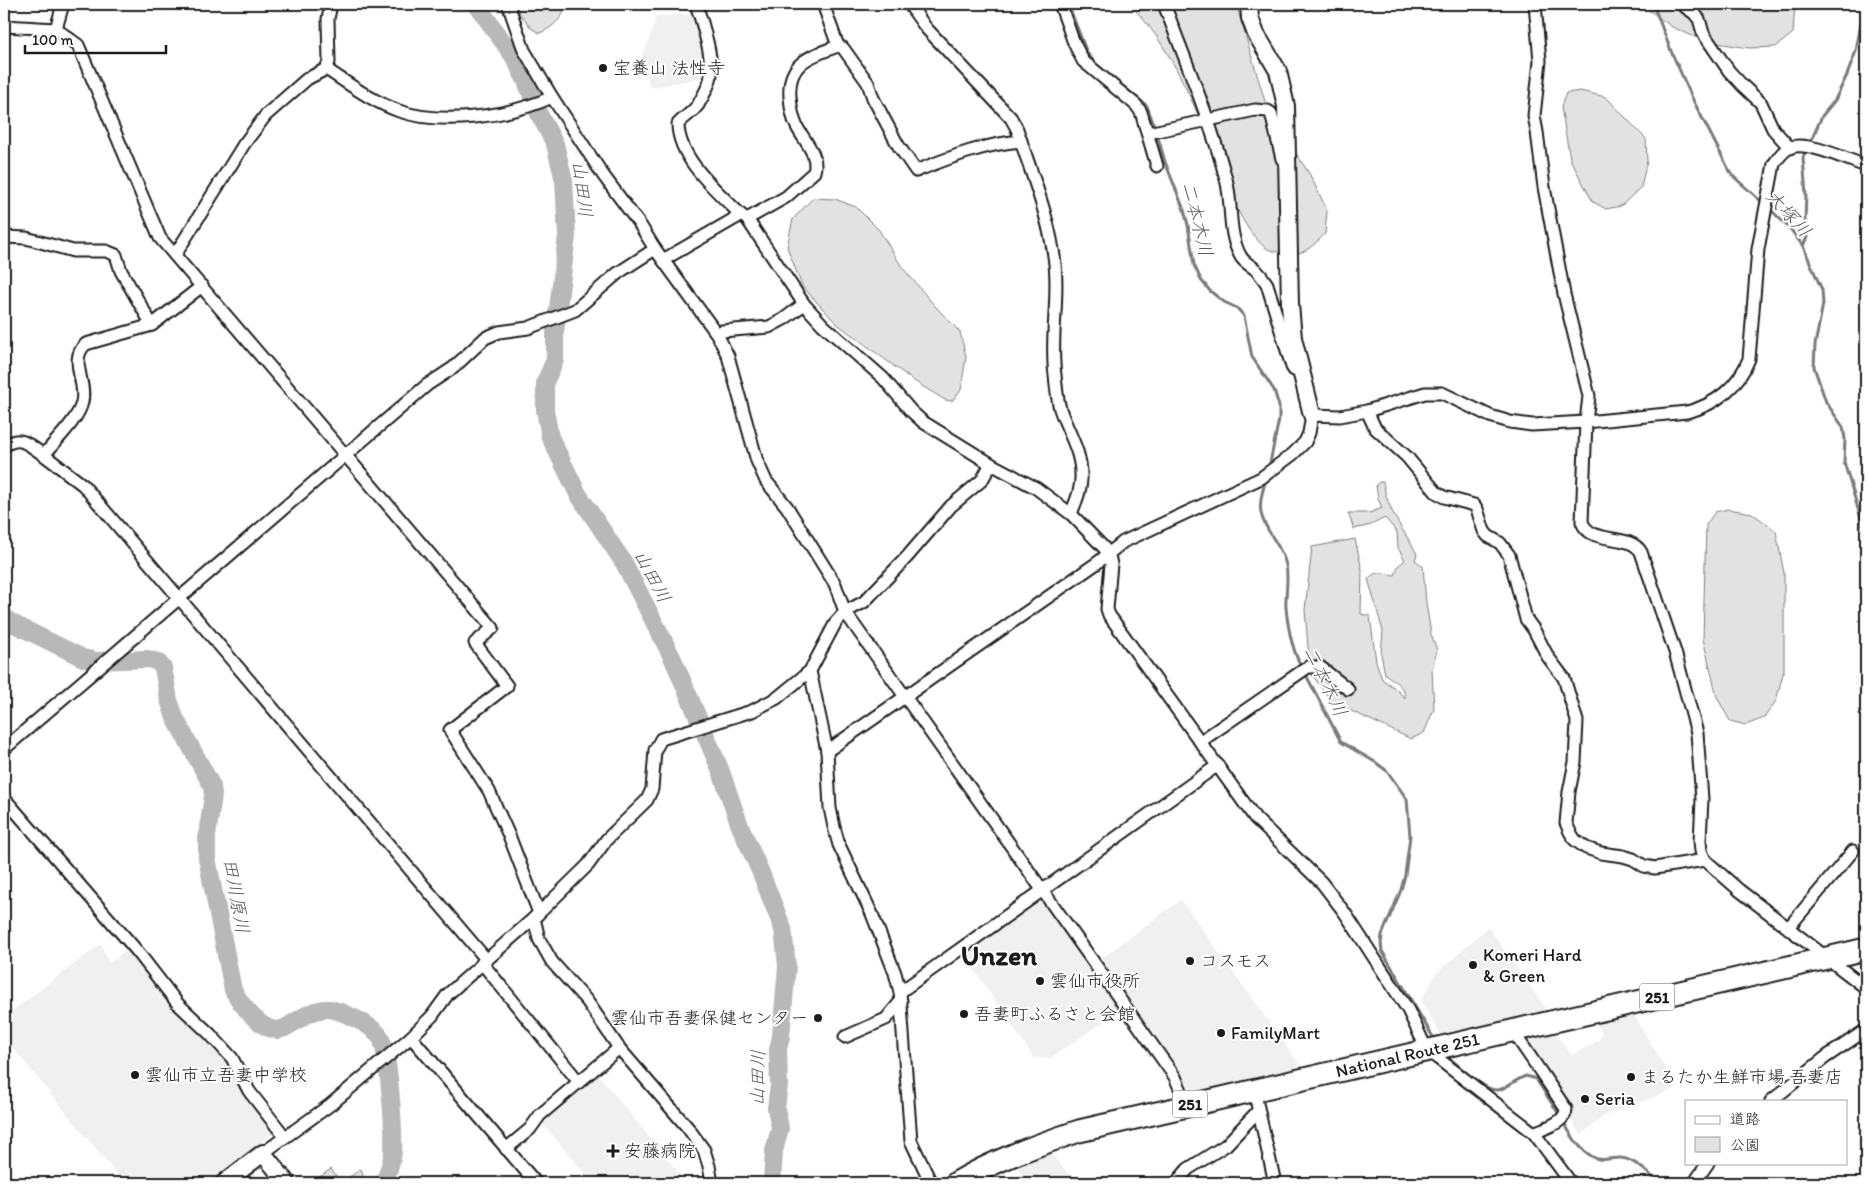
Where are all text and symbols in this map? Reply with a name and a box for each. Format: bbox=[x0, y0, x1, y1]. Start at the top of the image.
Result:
scale bar bbox=[25, 22, 166, 54]
text: 100 m bbox=[32, 31, 74, 49]
place label: 宝養山 法性寺 bbox=[613, 57, 725, 79]
marker: 宝養山 法性寺 bbox=[597, 62, 609, 74]
water label: 山田川 bbox=[568, 159, 597, 219]
water label: 二本木川 bbox=[1177, 179, 1218, 259]
water label: 大塚川 bbox=[1761, 184, 1816, 242]
water label: 山田川 bbox=[629, 546, 676, 607]
water label: 二本木川 bbox=[1299, 642, 1353, 720]
water label: 田川原川 bbox=[219, 857, 254, 936]
district label: Unzen bbox=[961, 938, 1037, 972]
place label: Komeri Hard & Green bbox=[1483, 944, 1582, 987]
place label: コスモス bbox=[1200, 950, 1271, 972]
marker: コスモス bbox=[1184, 955, 1196, 967]
marker: Komeri Hard & Green bbox=[1467, 959, 1479, 971]
place label: 雲仙市役所 bbox=[1050, 970, 1140, 992]
marker: 雲仙市役所 bbox=[1034, 975, 1046, 987]
road number: 251 bbox=[1640, 984, 1674, 1010]
place label: 吾妻町ふるさと会館 bbox=[974, 1003, 1135, 1025]
place label: 雲仙市吾妻保健センター bbox=[611, 1007, 808, 1029]
marker: 吾妻町ふるさと会館 bbox=[958, 1008, 970, 1020]
marker: 雲仙市吾妻保健センター bbox=[812, 1012, 824, 1024]
place label: FamilyMart bbox=[1231, 1022, 1320, 1044]
marker: FamilyMart bbox=[1215, 1027, 1227, 1039]
street label: National Route 251 bbox=[1333, 1028, 1482, 1082]
water label: 山田川 bbox=[746, 1049, 769, 1107]
place label: 雲仙市立吾妻中学校 bbox=[145, 1064, 307, 1086]
place label: まるたか生鮮市場 吾妻店 bbox=[1641, 1066, 1843, 1088]
marker: 雲仙市立吾妻中学校 bbox=[129, 1069, 141, 1081]
marker: まるたか生鮮市場 吾妻店 bbox=[1625, 1071, 1637, 1083]
place label: Seria bbox=[1595, 1088, 1635, 1110]
road number: 251 bbox=[1172, 1090, 1208, 1118]
marker: Seria bbox=[1579, 1093, 1591, 1105]
legend bbox=[1685, 1100, 1848, 1164]
text: 道路 bbox=[1730, 1110, 1760, 1128]
text: 公園 bbox=[1730, 1136, 1760, 1154]
place label: 安藤病院 bbox=[624, 1140, 696, 1162]
marker: 安藤病院 bbox=[606, 1144, 620, 1158]

